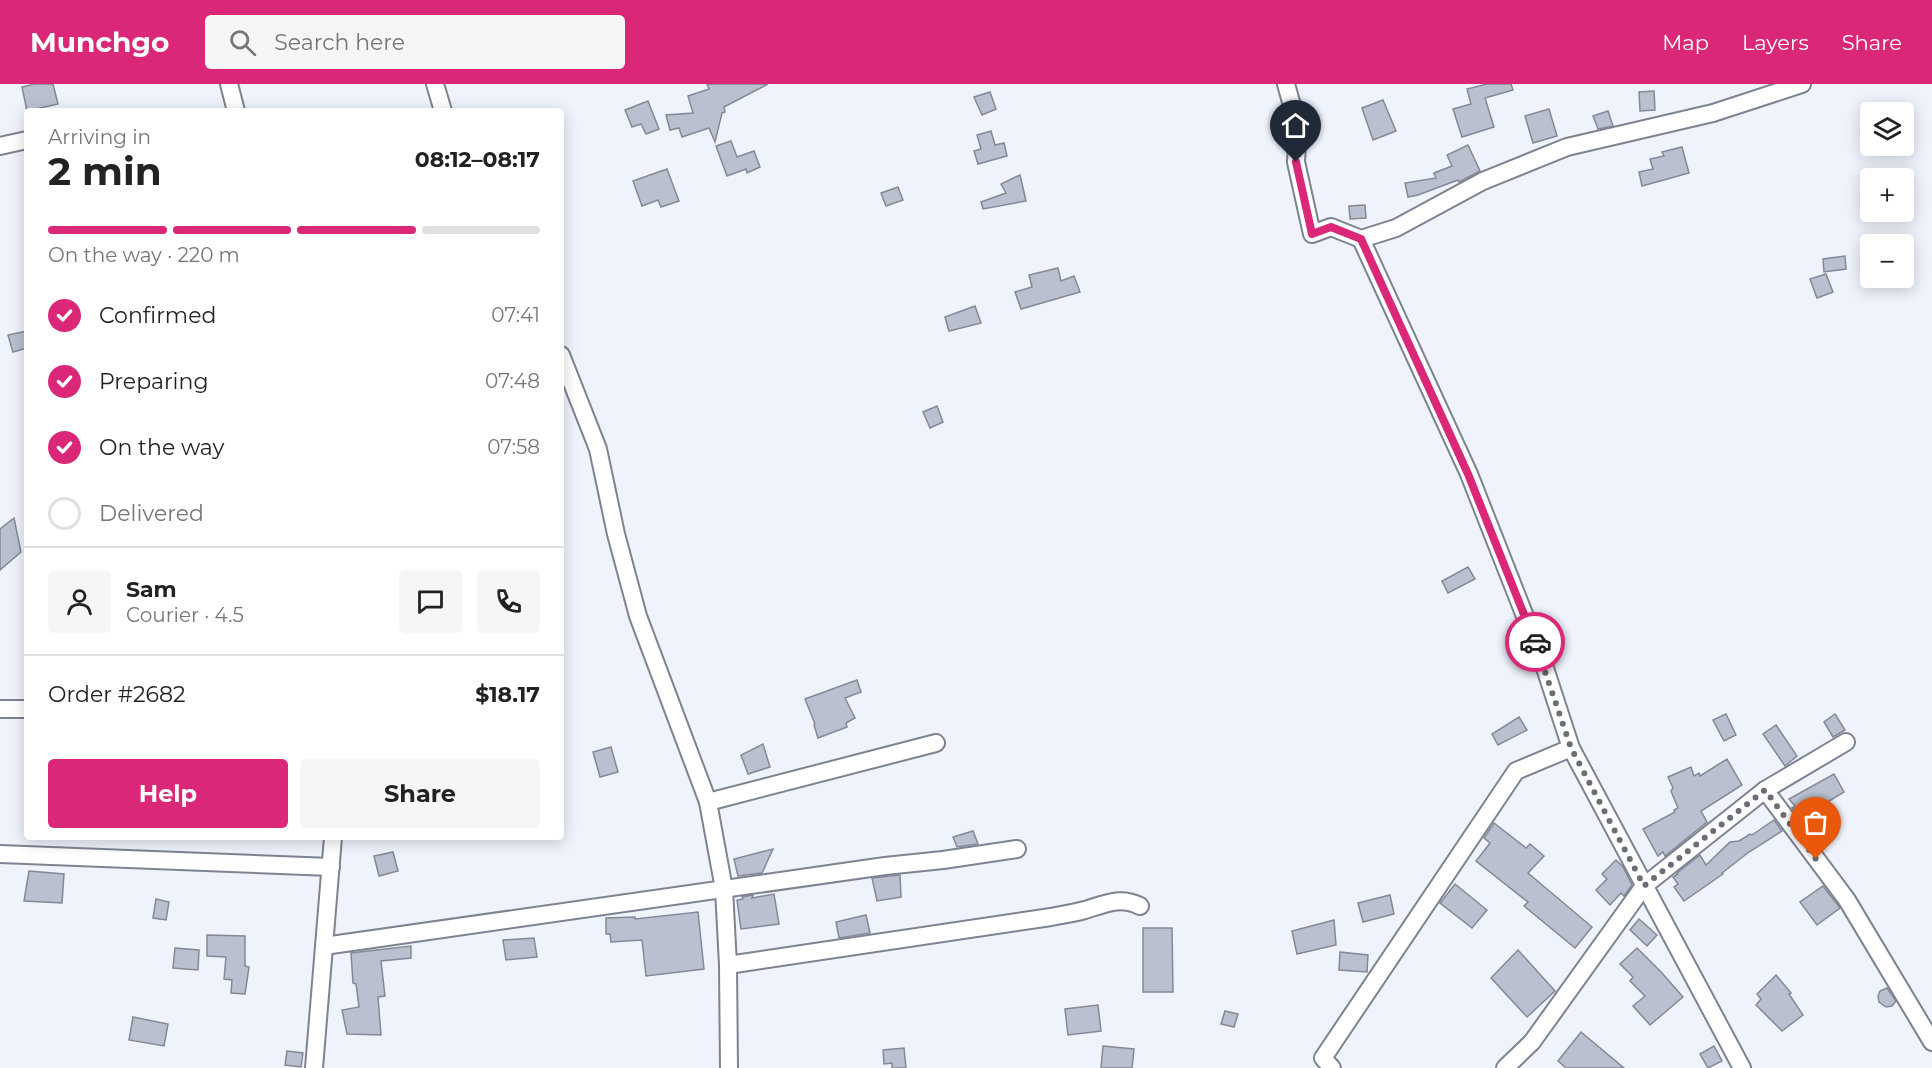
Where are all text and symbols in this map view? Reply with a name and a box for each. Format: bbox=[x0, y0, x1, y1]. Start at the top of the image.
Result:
search box bbox=[205, 15, 625, 69]
text: Munchgo bbox=[30, 25, 169, 59]
icon: search bbox=[226, 26, 259, 59]
text: Search here bbox=[274, 29, 405, 56]
text: Map bbox=[1662, 30, 1709, 55]
text: Layers bbox=[1742, 30, 1809, 55]
text: Share bbox=[1842, 30, 1902, 55]
pin bbox=[1270, 100, 1321, 162]
map controls bbox=[1860, 102, 1914, 288]
button: layers bbox=[1860, 102, 1914, 156]
icon: home bbox=[1279, 109, 1312, 142]
text: Arriving in bbox=[48, 125, 151, 149]
text: 08:12–08:17 bbox=[415, 146, 540, 173]
text: 2 min bbox=[48, 147, 162, 195]
button: + bbox=[1860, 168, 1914, 222]
button: − bbox=[1860, 234, 1914, 288]
text: On the way · 220 m bbox=[48, 243, 240, 267]
icon: check bbox=[48, 299, 81, 332]
text: Confirmed bbox=[99, 302, 216, 329]
text: 07:41 bbox=[491, 303, 540, 327]
icon: check bbox=[48, 365, 81, 398]
text: Preparing bbox=[99, 368, 208, 395]
text: 07:48 bbox=[485, 369, 540, 393]
icon: check bbox=[48, 431, 81, 464]
text: On the way bbox=[99, 434, 224, 461]
text: 07:58 bbox=[487, 435, 540, 459]
text: Delivered bbox=[99, 500, 204, 527]
button: person bbox=[48, 570, 111, 633]
button: chat bbox=[399, 570, 462, 633]
button: phone bbox=[477, 570, 540, 633]
text: Sam bbox=[126, 576, 177, 603]
text: Courier · 4.5 bbox=[126, 603, 244, 627]
courier bbox=[1505, 612, 1565, 672]
icon: car bbox=[1519, 626, 1552, 659]
text: Order #2682 bbox=[48, 681, 185, 708]
text: $18.17 bbox=[475, 681, 540, 708]
button: Help bbox=[48, 759, 288, 828]
button: Share bbox=[300, 759, 540, 828]
pin bbox=[1790, 797, 1841, 859]
icon: bag bbox=[1799, 806, 1832, 839]

